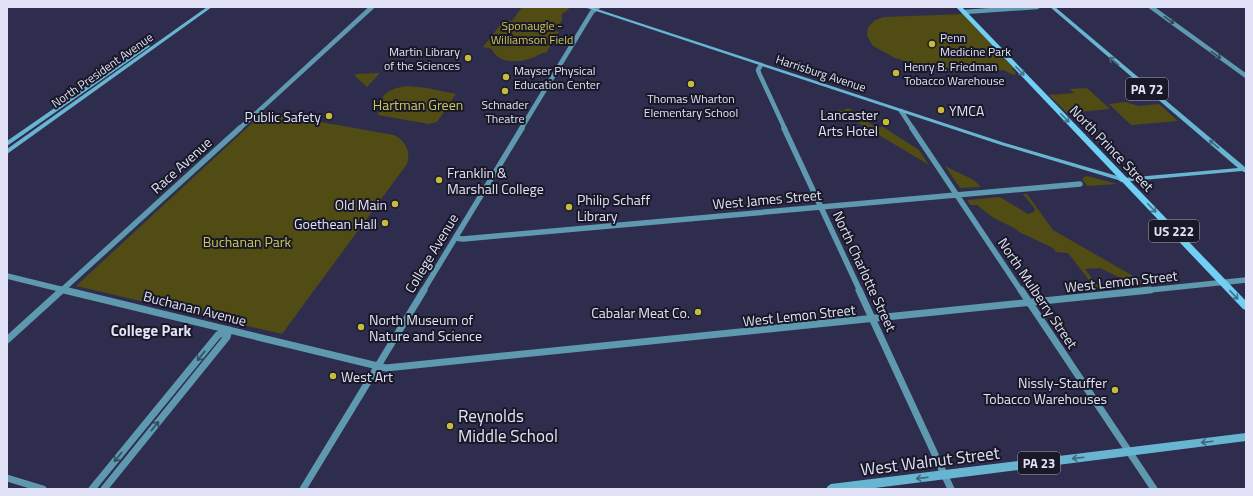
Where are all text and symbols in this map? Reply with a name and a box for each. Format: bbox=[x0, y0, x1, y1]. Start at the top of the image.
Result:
park label: Sponaugle - Williamson Field bbox=[491, 16, 573, 49]
one-way arrow bbox=[1163, 16, 1174, 24]
street label: North President Avenue bbox=[47, 28, 157, 112]
place label: Penn Medicine Park bbox=[940, 28, 1011, 61]
marker: Penn Medicine Park bbox=[927, 39, 937, 49]
place label: Martin Library of the Sciences bbox=[384, 42, 460, 75]
street label: Harrisburg Avenue bbox=[773, 49, 869, 97]
one-way arrow bbox=[1211, 50, 1222, 59]
marker: Martin Library of the Sciences bbox=[463, 53, 473, 63]
place label: Henry B. Friedman Tobacco Warehouse bbox=[904, 57, 1005, 90]
one-way arrow bbox=[1110, 57, 1120, 66]
place label: Mayser Physical Education Center bbox=[514, 61, 600, 94]
one-way arrow bbox=[1015, 66, 1025, 76]
marker: Henry B. Friedman Tobacco Warehouse bbox=[891, 68, 901, 78]
marker: Mayser Physical Education Center bbox=[501, 72, 511, 82]
road number: PA 72 bbox=[1126, 78, 1168, 100]
marker: Thomas Wharton Elementary School bbox=[686, 79, 696, 89]
marker: Schnader Theatre bbox=[500, 86, 510, 96]
place label: Thomas Wharton Elementary School bbox=[644, 89, 738, 122]
park label: Hartman Green bbox=[373, 94, 463, 115]
place label: Schnader Theatre bbox=[481, 95, 529, 128]
place label: YMCA bbox=[949, 100, 985, 121]
street label: North Prince Street bbox=[1065, 100, 1159, 196]
place label: Lancaster Arts Hotel bbox=[818, 104, 878, 141]
marker: YMCA bbox=[936, 105, 946, 115]
place label: Public Safety bbox=[245, 106, 321, 127]
marker: Public Safety bbox=[324, 111, 334, 121]
one-way arrow bbox=[1060, 113, 1069, 123]
marker: Lancaster Arts Hotel bbox=[881, 117, 891, 127]
street label: Race Avenue bbox=[146, 132, 216, 198]
one-way arrow bbox=[1209, 140, 1219, 149]
place label: Franklin & Marshall College bbox=[447, 162, 544, 199]
marker: Franklin & Marshall College bbox=[434, 175, 444, 185]
street label: West James Street bbox=[712, 184, 822, 214]
place label: Philip Schaff Library bbox=[577, 189, 651, 226]
place label: Old Main bbox=[335, 194, 387, 215]
marker: Old Main bbox=[390, 199, 400, 209]
marker: Philip Schaff Library bbox=[564, 202, 574, 212]
one-way arrow bbox=[1147, 203, 1157, 213]
street label: North Charlotte Street bbox=[828, 207, 902, 335]
street label: College Avenue bbox=[399, 209, 463, 297]
place label: Goethean Hall bbox=[294, 213, 377, 234]
marker: Goethean Hall bbox=[380, 218, 390, 228]
road number: US 222 bbox=[1149, 220, 1199, 242]
park label: Buchanan Park bbox=[203, 231, 292, 252]
street label: North Mulberry Street bbox=[993, 233, 1083, 353]
street label: West Lemon Street bbox=[1064, 265, 1178, 297]
street label: Buchanan Avenue bbox=[141, 285, 249, 331]
one-way arrow bbox=[1229, 290, 1239, 300]
street label: West Lemon Street bbox=[742, 299, 856, 331]
place label: Cabalar Meat Co. bbox=[591, 302, 690, 323]
marker: Cabalar Meat Co. bbox=[693, 307, 703, 317]
place label: North Museum of Nature and Science bbox=[369, 309, 482, 346]
district label: College Park bbox=[111, 319, 191, 342]
marker: North Museum of Nature and Science bbox=[356, 322, 366, 332]
one-way arrow bbox=[197, 351, 205, 362]
place label: West Art bbox=[341, 366, 393, 387]
marker: West Art bbox=[328, 371, 338, 381]
place label: Nissly-Stauffer Tobacco Warehouses bbox=[983, 372, 1107, 409]
marker: Nissly-Stauffer Tobacco Warehouses bbox=[1110, 385, 1120, 395]
place label: Reynolds Middle School bbox=[458, 403, 558, 449]
one-way arrow bbox=[151, 421, 159, 432]
marker: Reynolds Middle School bbox=[445, 421, 455, 431]
one-way arrow bbox=[1201, 438, 1214, 446]
street label: West Walnut Street bbox=[859, 440, 1001, 482]
one-way arrow bbox=[114, 451, 123, 462]
road number: PA 23 bbox=[1018, 452, 1060, 474]
one-way arrow bbox=[1072, 454, 1085, 462]
one-way arrow bbox=[916, 474, 929, 482]

